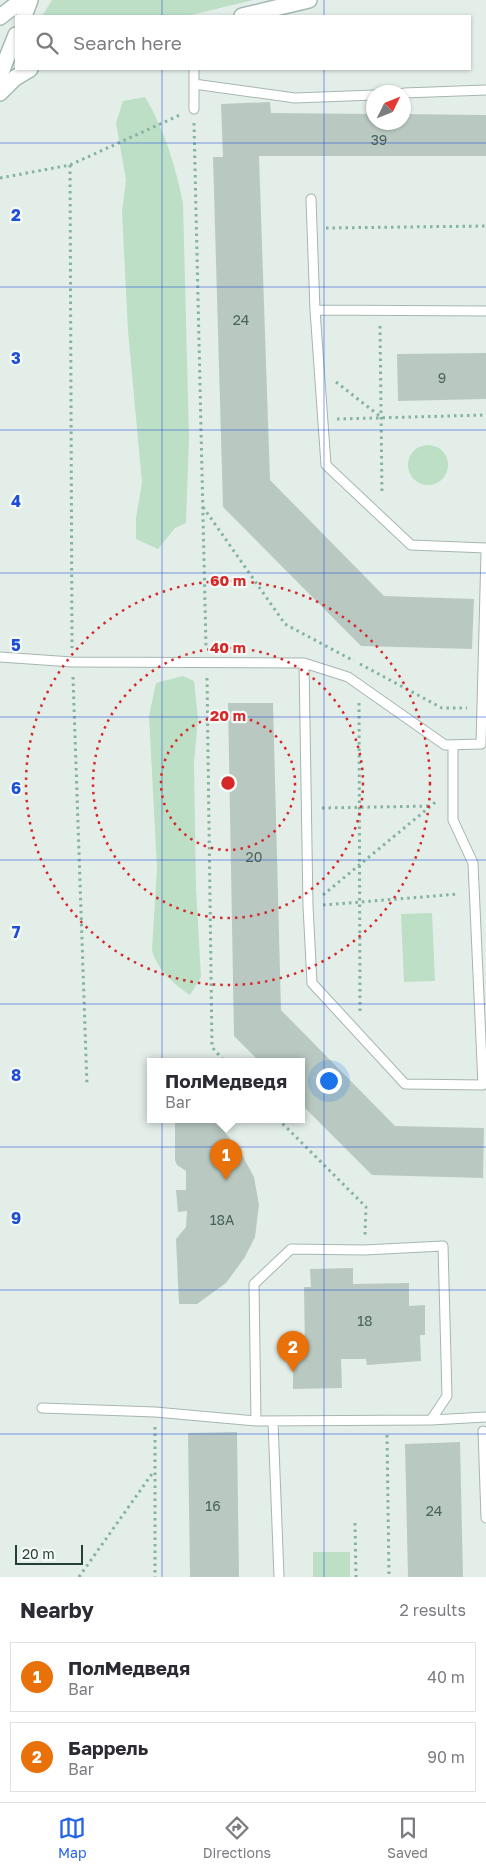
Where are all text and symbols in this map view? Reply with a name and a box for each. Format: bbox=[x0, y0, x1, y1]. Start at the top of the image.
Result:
search box bbox=[15, 15, 471, 70]
icon: search bbox=[33, 29, 61, 57]
text: Search here bbox=[73, 31, 182, 54]
north arrow bbox=[366, 85, 411, 130]
house number: 39 bbox=[371, 131, 387, 148]
text: 2 bbox=[11, 205, 21, 225]
house number: 24 bbox=[233, 311, 249, 328]
text: 3 bbox=[11, 348, 21, 368]
house number: 9 bbox=[438, 369, 446, 386]
text: 4 bbox=[11, 491, 21, 511]
text: 60 m bbox=[210, 571, 246, 589]
text: 5 bbox=[11, 635, 21, 655]
text: 40 m bbox=[210, 638, 246, 656]
text: 20 m bbox=[210, 706, 246, 724]
centre of rings bbox=[219, 774, 237, 792]
text: 6 bbox=[11, 778, 21, 798]
house number: 20 bbox=[246, 848, 262, 865]
text: 7 bbox=[12, 922, 21, 942]
popup bbox=[147, 1058, 305, 1123]
text: 8 bbox=[11, 1065, 21, 1085]
your location bbox=[316, 1068, 342, 1094]
text: ПолМедведя bbox=[165, 1069, 287, 1092]
text: Bar bbox=[165, 1092, 191, 1112]
pin: 1 bbox=[210, 1139, 242, 1180]
text: 9 bbox=[11, 1208, 21, 1228]
house number: 18А bbox=[210, 1211, 235, 1228]
house number: 18 bbox=[357, 1312, 373, 1329]
pin: 2 bbox=[277, 1331, 309, 1372]
house number: 16 bbox=[205, 1497, 221, 1514]
house number: 24 bbox=[426, 1502, 442, 1519]
scale bar bbox=[15, 1542, 82, 1565]
text: 20 m bbox=[22, 1545, 55, 1562]
text: Nearby bbox=[20, 1597, 94, 1623]
text: 2 results bbox=[400, 1600, 466, 1620]
text: ПолМедведя bbox=[68, 1656, 190, 1679]
text: 1 bbox=[33, 1667, 41, 1687]
text: 40 m bbox=[427, 1667, 465, 1687]
text: Bar bbox=[68, 1679, 94, 1699]
text: Баррель bbox=[68, 1736, 148, 1759]
text: 2 bbox=[32, 1747, 42, 1767]
text: 90 m bbox=[427, 1747, 465, 1767]
text: Bar bbox=[68, 1759, 94, 1779]
tab: Map bbox=[58, 1814, 87, 1861]
tab: Directions bbox=[203, 1814, 271, 1861]
tab: Saved bbox=[387, 1814, 428, 1861]

